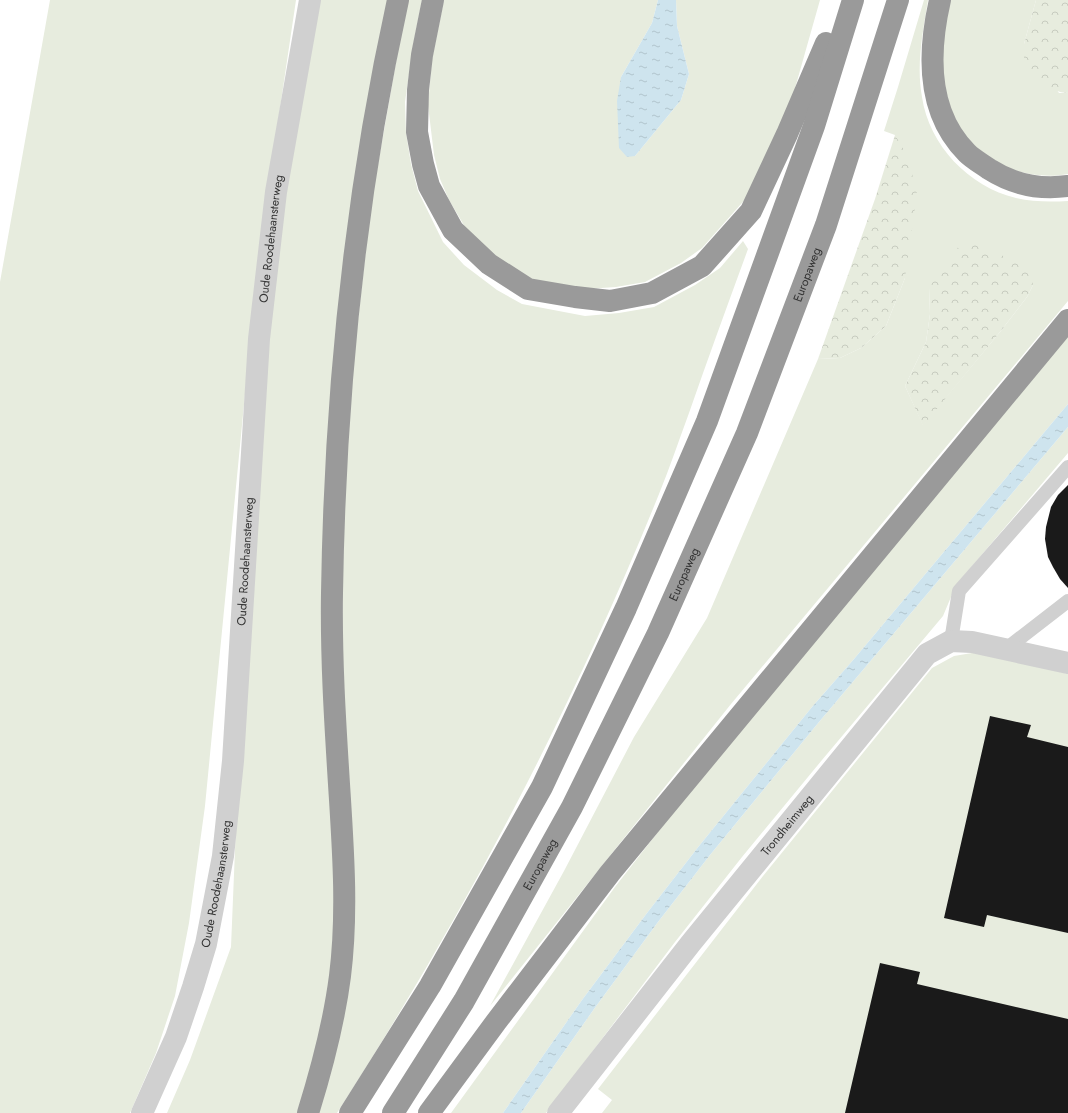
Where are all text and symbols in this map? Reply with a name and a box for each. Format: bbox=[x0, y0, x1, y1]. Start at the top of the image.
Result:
street label: Oude Roodehaansterweg bbox=[254, 173, 288, 304]
street label: Europaweg bbox=[789, 245, 826, 305]
street label: Oude Roodehaansterweg bbox=[232, 497, 258, 626]
street label: Europaweg bbox=[664, 545, 704, 604]
street label: Trondheimweg bbox=[757, 791, 818, 860]
street label: Oude Roodehaansterweg bbox=[197, 819, 236, 949]
street label: Europaweg bbox=[518, 835, 562, 894]

